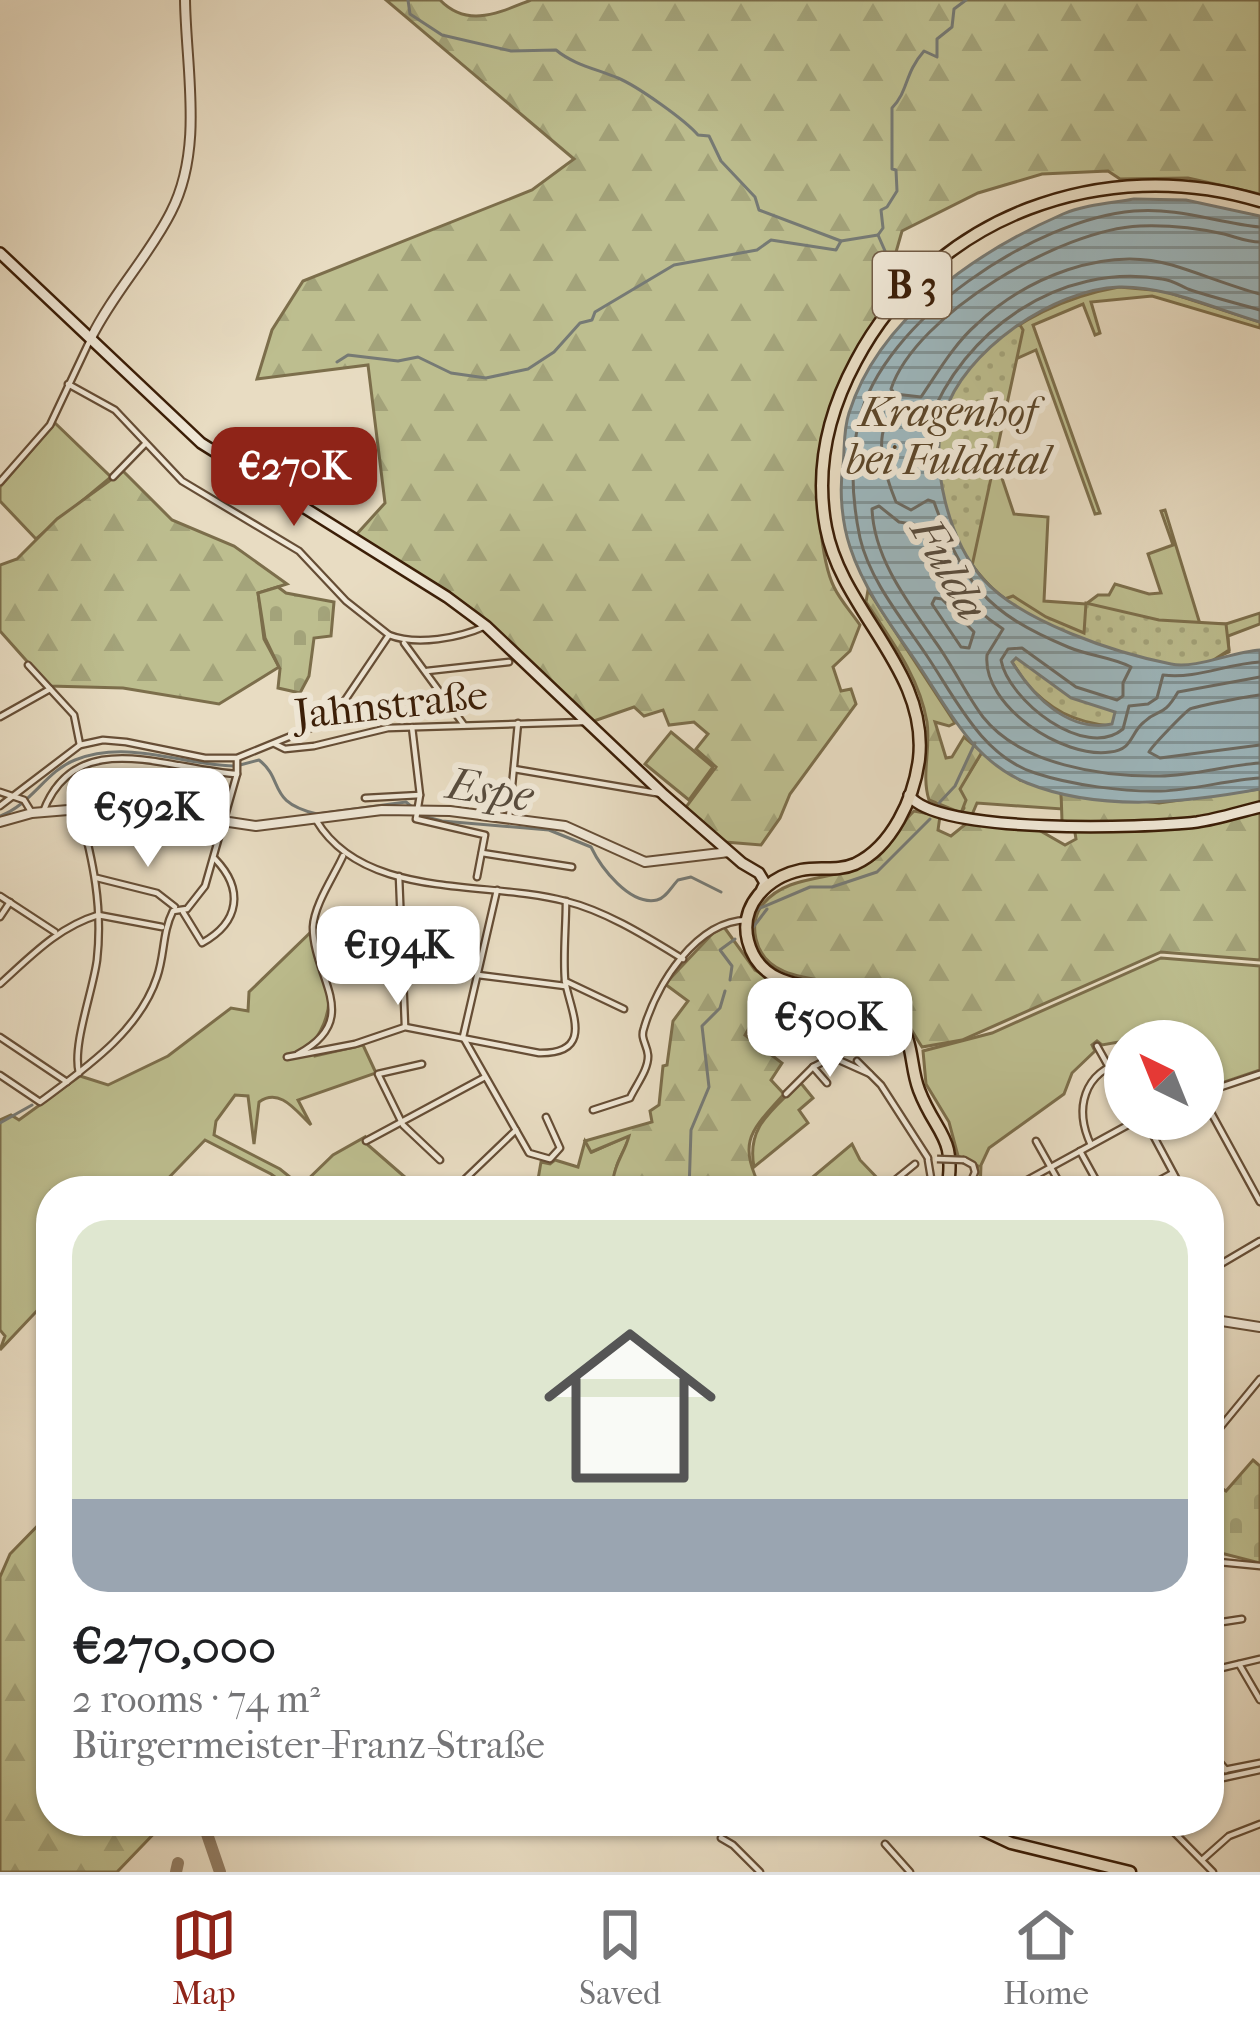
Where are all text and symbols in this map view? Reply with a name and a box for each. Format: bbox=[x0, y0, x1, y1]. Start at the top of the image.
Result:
road number: B 3 bbox=[873, 252, 951, 318]
park label: Kragenhof bei Fuldatal bbox=[846, 388, 1055, 485]
pin: €270K bbox=[210, 427, 378, 529]
text: €270K bbox=[238, 443, 350, 489]
water label: Fulda bbox=[898, 507, 999, 630]
street label: Jahnstraße bbox=[289, 671, 490, 740]
water label: Espe bbox=[440, 757, 538, 823]
pin: €592K bbox=[64, 768, 232, 870]
text: €592K bbox=[94, 784, 202, 830]
pin: €194K bbox=[314, 906, 482, 1008]
text: €194K bbox=[344, 922, 452, 968]
pin: €500K bbox=[746, 978, 914, 1080]
text: €500K bbox=[774, 994, 886, 1040]
north arrow bbox=[1104, 1020, 1224, 1140]
map controls bbox=[1104, 1020, 1224, 1140]
icon: home bbox=[522, 1298, 738, 1514]
text: €270,000 bbox=[72, 1616, 276, 1676]
text: 2 rooms · 74 m² bbox=[72, 1676, 320, 1722]
text: Bürgermeister-Franz-Straße bbox=[72, 1722, 545, 1768]
tab: Map bbox=[171, 1902, 237, 2013]
tab: Saved bbox=[579, 1902, 661, 2013]
tab: Home bbox=[1003, 1902, 1089, 2013]

